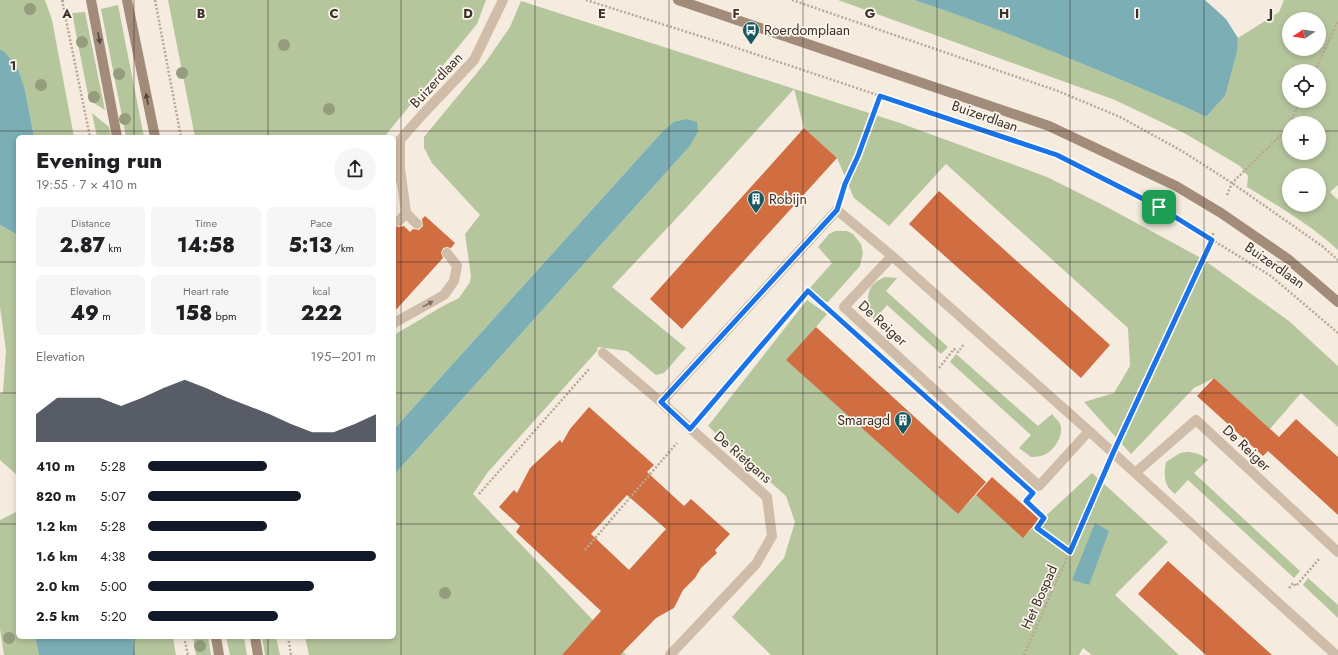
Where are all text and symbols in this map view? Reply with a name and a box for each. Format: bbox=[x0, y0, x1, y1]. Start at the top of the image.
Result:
text: A bbox=[61, 4, 72, 23]
text: B bbox=[197, 4, 206, 23]
text: C bbox=[329, 4, 339, 23]
text: D bbox=[463, 4, 473, 23]
text: E bbox=[598, 4, 606, 23]
text: F bbox=[732, 4, 740, 23]
text: G bbox=[865, 4, 876, 23]
text: H bbox=[999, 4, 1009, 23]
text: I bbox=[1135, 4, 1139, 23]
text: J bbox=[1266, 4, 1273, 23]
north arrow bbox=[1282, 12, 1326, 56]
map controls bbox=[1282, 12, 1326, 212]
bus stop icon: Roerdomplaan bbox=[741, 20, 761, 45]
place label: Roerdomplaan bbox=[764, 20, 850, 40]
one-way arrow bbox=[96, 32, 102, 44]
street label: Buizerdlaan bbox=[405, 48, 467, 112]
text: 1 bbox=[10, 56, 16, 75]
button: locate bbox=[1282, 64, 1326, 108]
one-way arrow bbox=[143, 93, 149, 105]
street label: Buizerdlaan bbox=[949, 95, 1021, 137]
button: + bbox=[1282, 116, 1326, 160]
text: Evening run bbox=[36, 144, 162, 176]
button: share bbox=[334, 148, 376, 190]
button: − bbox=[1282, 168, 1326, 212]
text: 19:55 · 7 × 410 m bbox=[36, 175, 137, 194]
building icon: Robijn bbox=[746, 189, 766, 214]
place label: Robijn bbox=[769, 189, 807, 209]
pin bbox=[1142, 190, 1176, 224]
icon: arrive bbox=[1148, 196, 1170, 218]
text: Distance bbox=[71, 215, 110, 231]
text: Time bbox=[195, 215, 217, 231]
text: Pace bbox=[310, 215, 332, 231]
text: 2.87 bbox=[60, 231, 105, 260]
text: 14:58 bbox=[177, 231, 235, 260]
text: 5:13 bbox=[288, 231, 332, 260]
street label: Buizerdlaan bbox=[1241, 237, 1309, 293]
text: km bbox=[105, 240, 122, 256]
text: /km bbox=[332, 240, 354, 256]
text: Elevation bbox=[70, 283, 111, 299]
text: Heart rate bbox=[183, 283, 229, 299]
text: kcal bbox=[312, 283, 330, 299]
street label: De Reiger bbox=[854, 296, 912, 351]
text: 49 bbox=[70, 299, 99, 328]
text: 158 bbox=[175, 299, 212, 328]
text: 222 bbox=[301, 299, 342, 328]
one-way arrow bbox=[422, 300, 434, 307]
text: m bbox=[99, 308, 111, 324]
text: bpm bbox=[212, 308, 237, 324]
text: Elevation bbox=[36, 347, 85, 366]
text: 195–201 m bbox=[311, 347, 376, 366]
place label: Smaragd bbox=[837, 410, 890, 430]
building icon: Smaragd bbox=[893, 410, 913, 435]
street label: De Reiger bbox=[1218, 420, 1276, 476]
street label: De Rietgans bbox=[710, 426, 777, 488]
text: 410 m bbox=[36, 457, 75, 476]
text: 5:28 bbox=[100, 457, 126, 476]
text: 820 m bbox=[36, 487, 76, 506]
text: 5:07 bbox=[100, 487, 126, 506]
text: 1.2 km bbox=[36, 517, 77, 536]
text: 5:28 bbox=[100, 517, 126, 536]
text: 1.6 km bbox=[36, 547, 78, 566]
text: 4:38 bbox=[100, 547, 126, 566]
street label: Het Bospad bbox=[1016, 562, 1062, 632]
text: 2.0 km bbox=[36, 577, 79, 596]
text: 5:00 bbox=[100, 577, 127, 596]
text: 2.5 km bbox=[36, 607, 79, 626]
text: 5:20 bbox=[100, 607, 126, 626]

